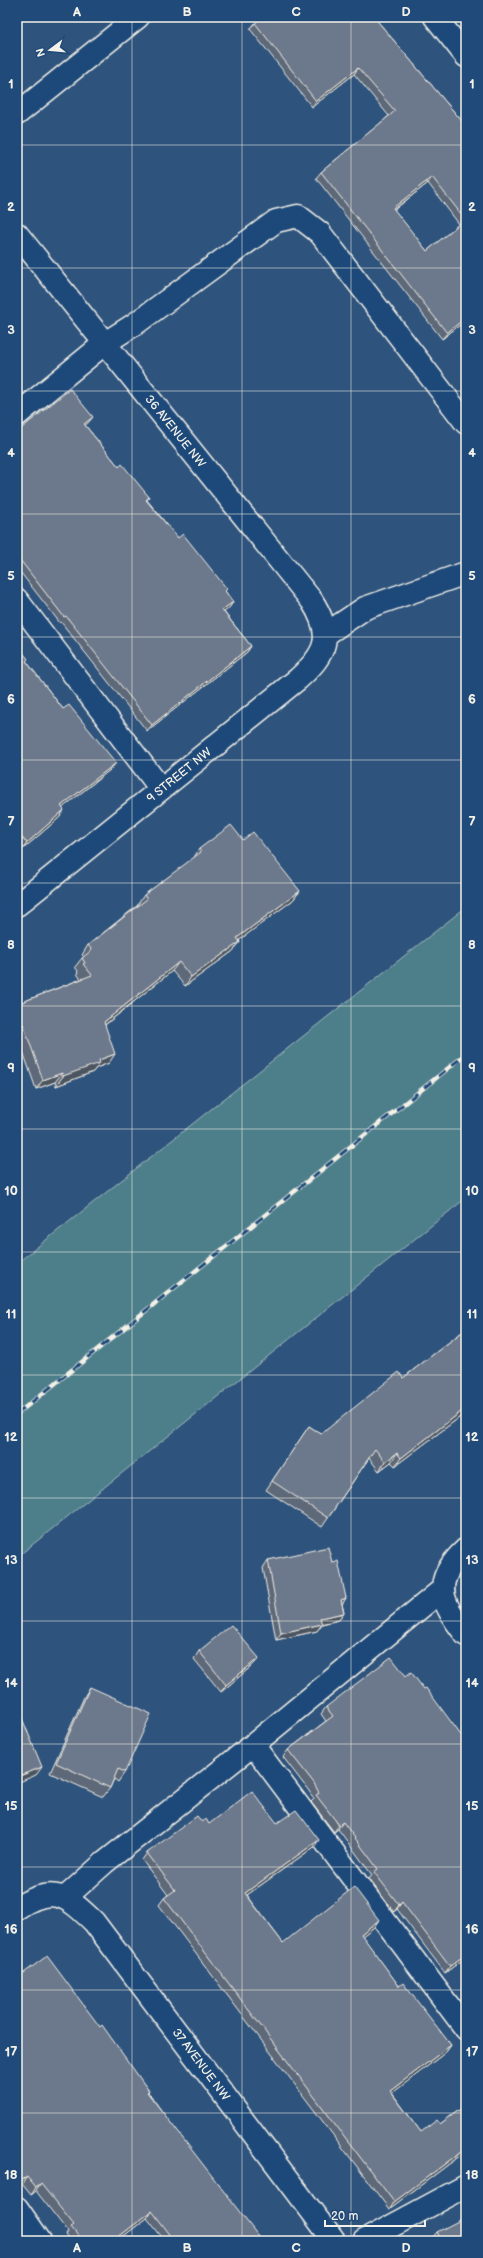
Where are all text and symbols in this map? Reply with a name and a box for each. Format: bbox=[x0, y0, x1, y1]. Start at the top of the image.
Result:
text: A bbox=[72, 4, 81, 20]
text: B bbox=[182, 4, 192, 20]
text: C bbox=[291, 4, 301, 20]
text: D bbox=[401, 4, 411, 20]
north arrow bbox=[30, 30, 70, 70]
text: N bbox=[33, 47, 48, 58]
text: 1 bbox=[8, 76, 14, 92]
text: 1 bbox=[469, 76, 475, 92]
text: 2 bbox=[7, 199, 15, 215]
text: 2 bbox=[468, 199, 476, 215]
text: 3 bbox=[7, 322, 15, 338]
text: 3 bbox=[468, 322, 476, 338]
street label: 36 AVENUE NW bbox=[141, 392, 209, 471]
text: 4 bbox=[7, 445, 15, 461]
text: 4 bbox=[468, 445, 476, 461]
text: 5 bbox=[7, 568, 15, 584]
text: 5 bbox=[468, 568, 476, 584]
text: 6 bbox=[7, 691, 15, 707]
text: 6 bbox=[468, 691, 476, 707]
street label: 9 STREET NW bbox=[144, 745, 215, 806]
text: 7 bbox=[7, 814, 15, 830]
text: 7 bbox=[468, 814, 476, 830]
text: 8 bbox=[7, 937, 15, 953]
text: 8 bbox=[468, 937, 476, 953]
text: 9 bbox=[7, 1060, 15, 1076]
text: 9 bbox=[468, 1060, 476, 1076]
text: 10 bbox=[4, 1183, 18, 1199]
text: 10 bbox=[465, 1183, 479, 1199]
text: 11 bbox=[6, 1306, 16, 1322]
text: 11 bbox=[467, 1306, 477, 1322]
text: 12 bbox=[4, 1429, 18, 1445]
text: 12 bbox=[465, 1429, 479, 1445]
text: 13 bbox=[4, 1552, 18, 1568]
text: 13 bbox=[465, 1552, 479, 1568]
text: 14 bbox=[4, 1675, 18, 1691]
text: 14 bbox=[465, 1675, 479, 1691]
text: 15 bbox=[5, 1798, 18, 1814]
text: 15 bbox=[466, 1798, 479, 1814]
text: 16 bbox=[4, 1921, 18, 1937]
text: 16 bbox=[465, 1921, 479, 1937]
street label: 37 AVENUE NW bbox=[169, 2026, 233, 2104]
text: 17 bbox=[5, 2044, 17, 2060]
text: 17 bbox=[466, 2044, 478, 2060]
text: 18 bbox=[4, 2167, 18, 2183]
text: 18 bbox=[465, 2167, 479, 2183]
scale bar bbox=[325, 2202, 425, 2228]
text: 20 m bbox=[331, 2209, 358, 2224]
text: A bbox=[72, 2240, 81, 2256]
text: B bbox=[182, 2240, 192, 2256]
text: C bbox=[291, 2240, 301, 2256]
text: D bbox=[401, 2240, 411, 2256]

